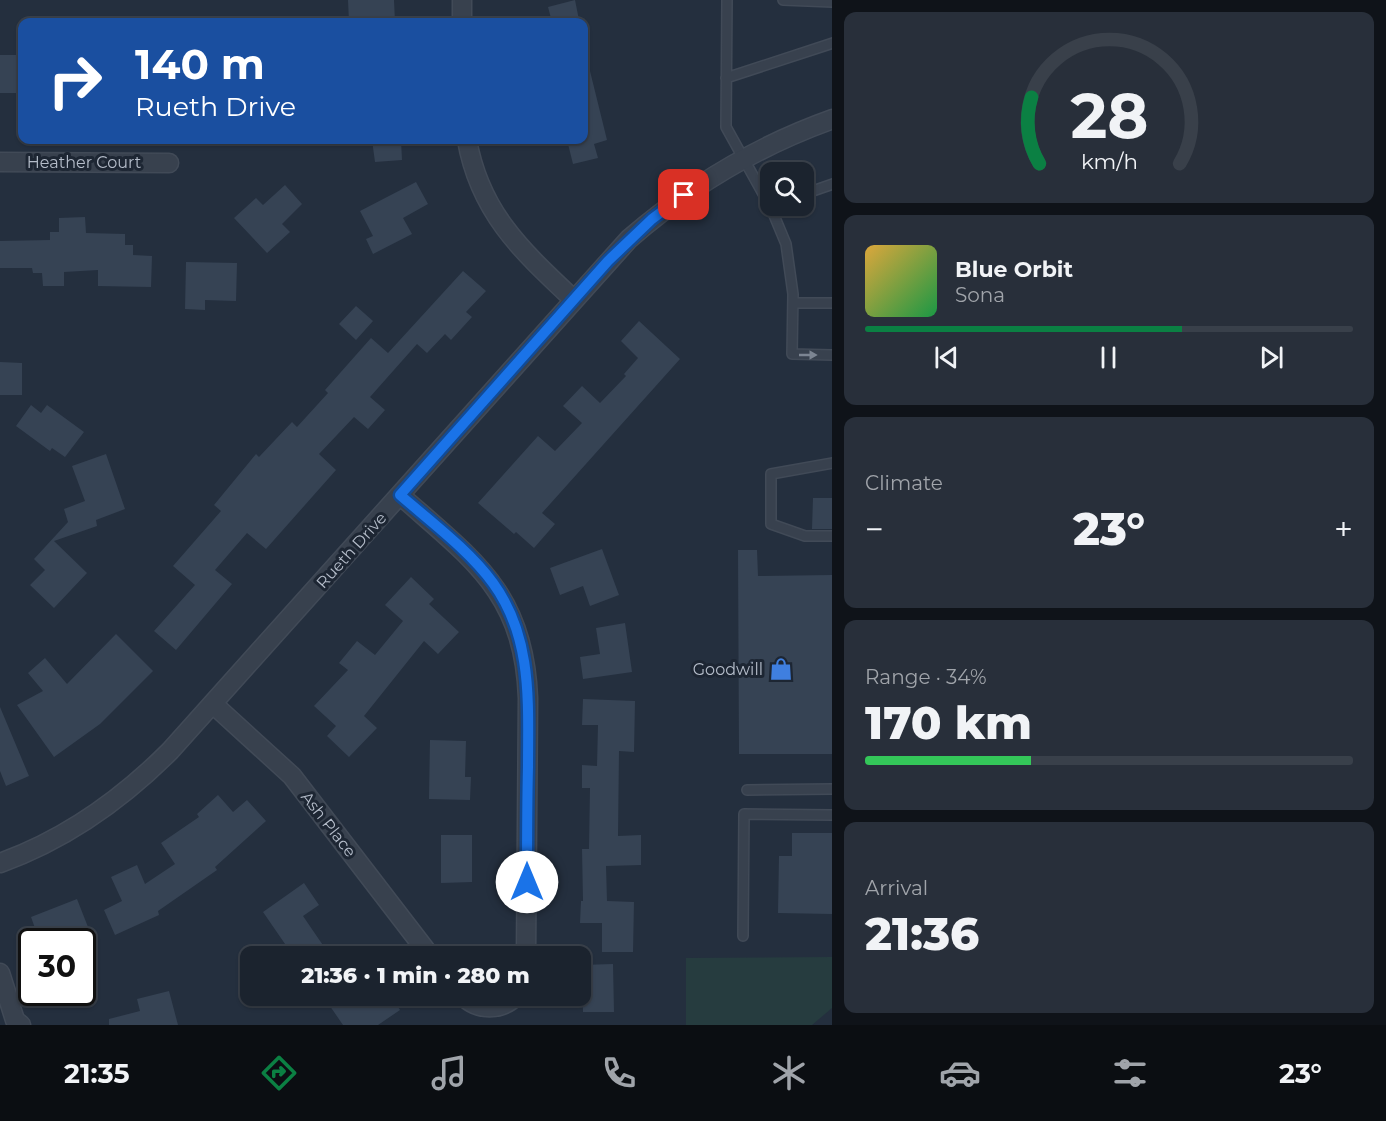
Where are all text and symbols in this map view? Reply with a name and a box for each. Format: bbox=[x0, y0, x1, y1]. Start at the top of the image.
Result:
text: 140 m bbox=[135, 38, 265, 90]
icon: right bbox=[36, 42, 114, 120]
text: 28 bbox=[1070, 78, 1148, 154]
text: Rueth Drive bbox=[135, 90, 296, 123]
text: km/h bbox=[1080, 149, 1138, 175]
street label: Heather Court bbox=[27, 153, 142, 172]
map controls bbox=[760, 162, 814, 216]
button: search bbox=[760, 162, 814, 216]
pin bbox=[658, 169, 709, 220]
icon: arrive bbox=[667, 178, 700, 211]
text: Blue Orbit bbox=[955, 256, 1073, 283]
text: Sona bbox=[955, 283, 1005, 307]
icon: previous bbox=[930, 341, 963, 374]
icon: pause bbox=[1092, 341, 1125, 374]
icon: next bbox=[1255, 341, 1288, 374]
one-way arrow bbox=[798, 350, 817, 360]
text: Climate bbox=[865, 471, 943, 495]
text: 23° bbox=[1073, 501, 1145, 556]
street label: Rueth Drive bbox=[312, 509, 390, 592]
text: − bbox=[865, 509, 884, 549]
text: + bbox=[1334, 509, 1353, 549]
shop icon: Goodwill bbox=[768, 656, 794, 682]
place label: Goodwill bbox=[693, 660, 763, 679]
text: Range · 34% bbox=[865, 665, 986, 689]
text: 170 km bbox=[865, 695, 1032, 750]
street label: Ash Place bbox=[297, 788, 360, 861]
position arrow bbox=[495, 850, 559, 914]
text: Arrival bbox=[865, 876, 928, 900]
text: 21:36 bbox=[865, 906, 979, 961]
speed limit sign: 30 bbox=[18, 928, 96, 1006]
text: 21:36 · 1 min · 280 m bbox=[301, 962, 530, 989]
icon: directions bbox=[258, 1052, 300, 1094]
icon: music bbox=[428, 1052, 470, 1094]
icon: phone bbox=[598, 1052, 640, 1094]
icon: climate bbox=[768, 1052, 810, 1094]
icon: car bbox=[939, 1052, 981, 1094]
icon: filters bbox=[1109, 1052, 1151, 1094]
text: 21:35 bbox=[64, 1057, 129, 1090]
text: 23° bbox=[1279, 1057, 1322, 1090]

